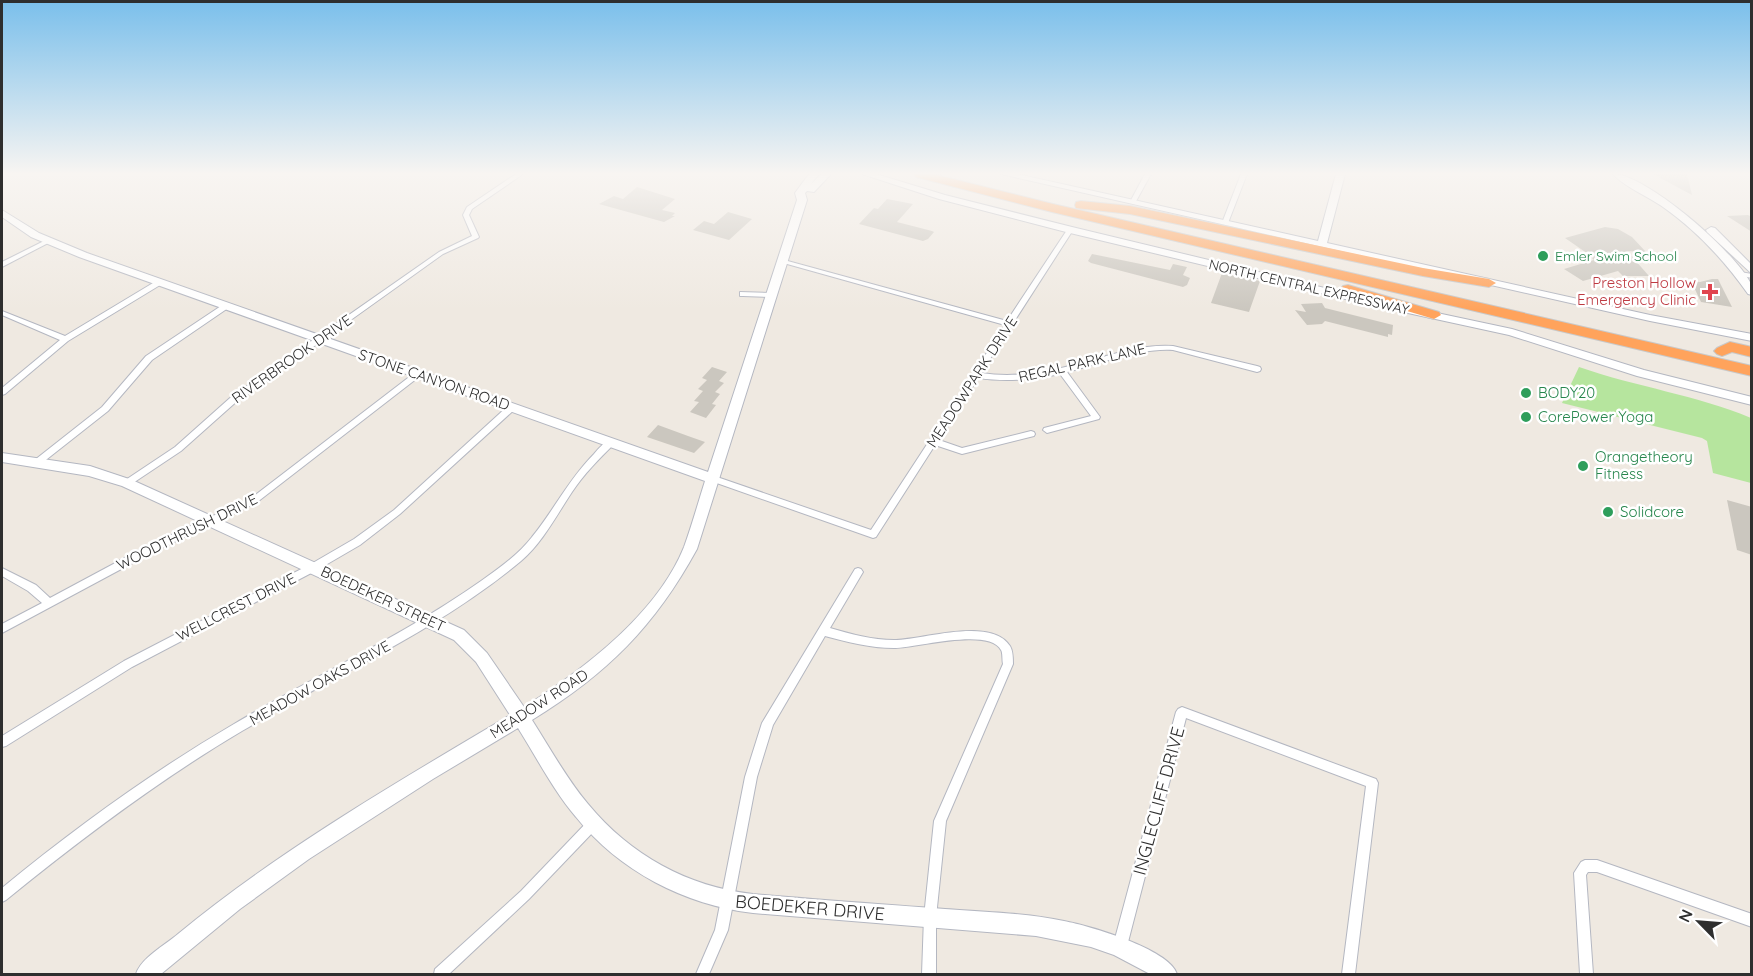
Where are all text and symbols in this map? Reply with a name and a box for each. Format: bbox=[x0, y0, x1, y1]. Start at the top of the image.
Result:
place label: Emler Swim School bbox=[1555, 247, 1677, 265]
marker: Emler Swim School bbox=[1536, 249, 1550, 263]
street label: NORTH CENTRAL EXPRESSWAY bbox=[1207, 255, 1411, 319]
place label: Preston Hollow Emergency Clinic bbox=[1577, 273, 1696, 309]
marker: Preston Hollow Emergency Clinic bbox=[1701, 283, 1719, 301]
street label: RIVERBROOK DRIVE bbox=[228, 310, 355, 407]
street label: MEADOWPARK DRIVE bbox=[922, 313, 1021, 451]
street label: REGAL PARK LANE bbox=[1016, 339, 1147, 386]
street label: STONE CANYON ROAD bbox=[356, 345, 513, 414]
place label: BODY20 bbox=[1538, 383, 1595, 402]
marker: BODY20 bbox=[1519, 386, 1533, 400]
place label: CorePower Yoga bbox=[1538, 407, 1653, 426]
marker: CorePower Yoga bbox=[1519, 410, 1533, 424]
place label: Orangetheory Fitness bbox=[1595, 447, 1693, 483]
marker: Orangetheory Fitness bbox=[1576, 459, 1590, 473]
street label: WOODTHRUSH DRIVE bbox=[113, 489, 260, 574]
place label: Solidcore bbox=[1620, 502, 1684, 521]
marker: Solidcore bbox=[1601, 505, 1615, 519]
street label: BOEDEKER STREET bbox=[318, 561, 449, 636]
street label: WELLCREST DRIVE bbox=[173, 568, 299, 645]
street label: MEADOW OAKS DRIVE bbox=[246, 636, 394, 729]
street label: MEADOW ROAD bbox=[486, 665, 592, 742]
street label: INGLECLIFF DRIVE bbox=[1128, 724, 1189, 878]
street label: BOEDEKER DRIVE bbox=[734, 890, 886, 925]
north arrow bbox=[1669, 892, 1729, 952]
text: N bbox=[1674, 906, 1697, 925]

